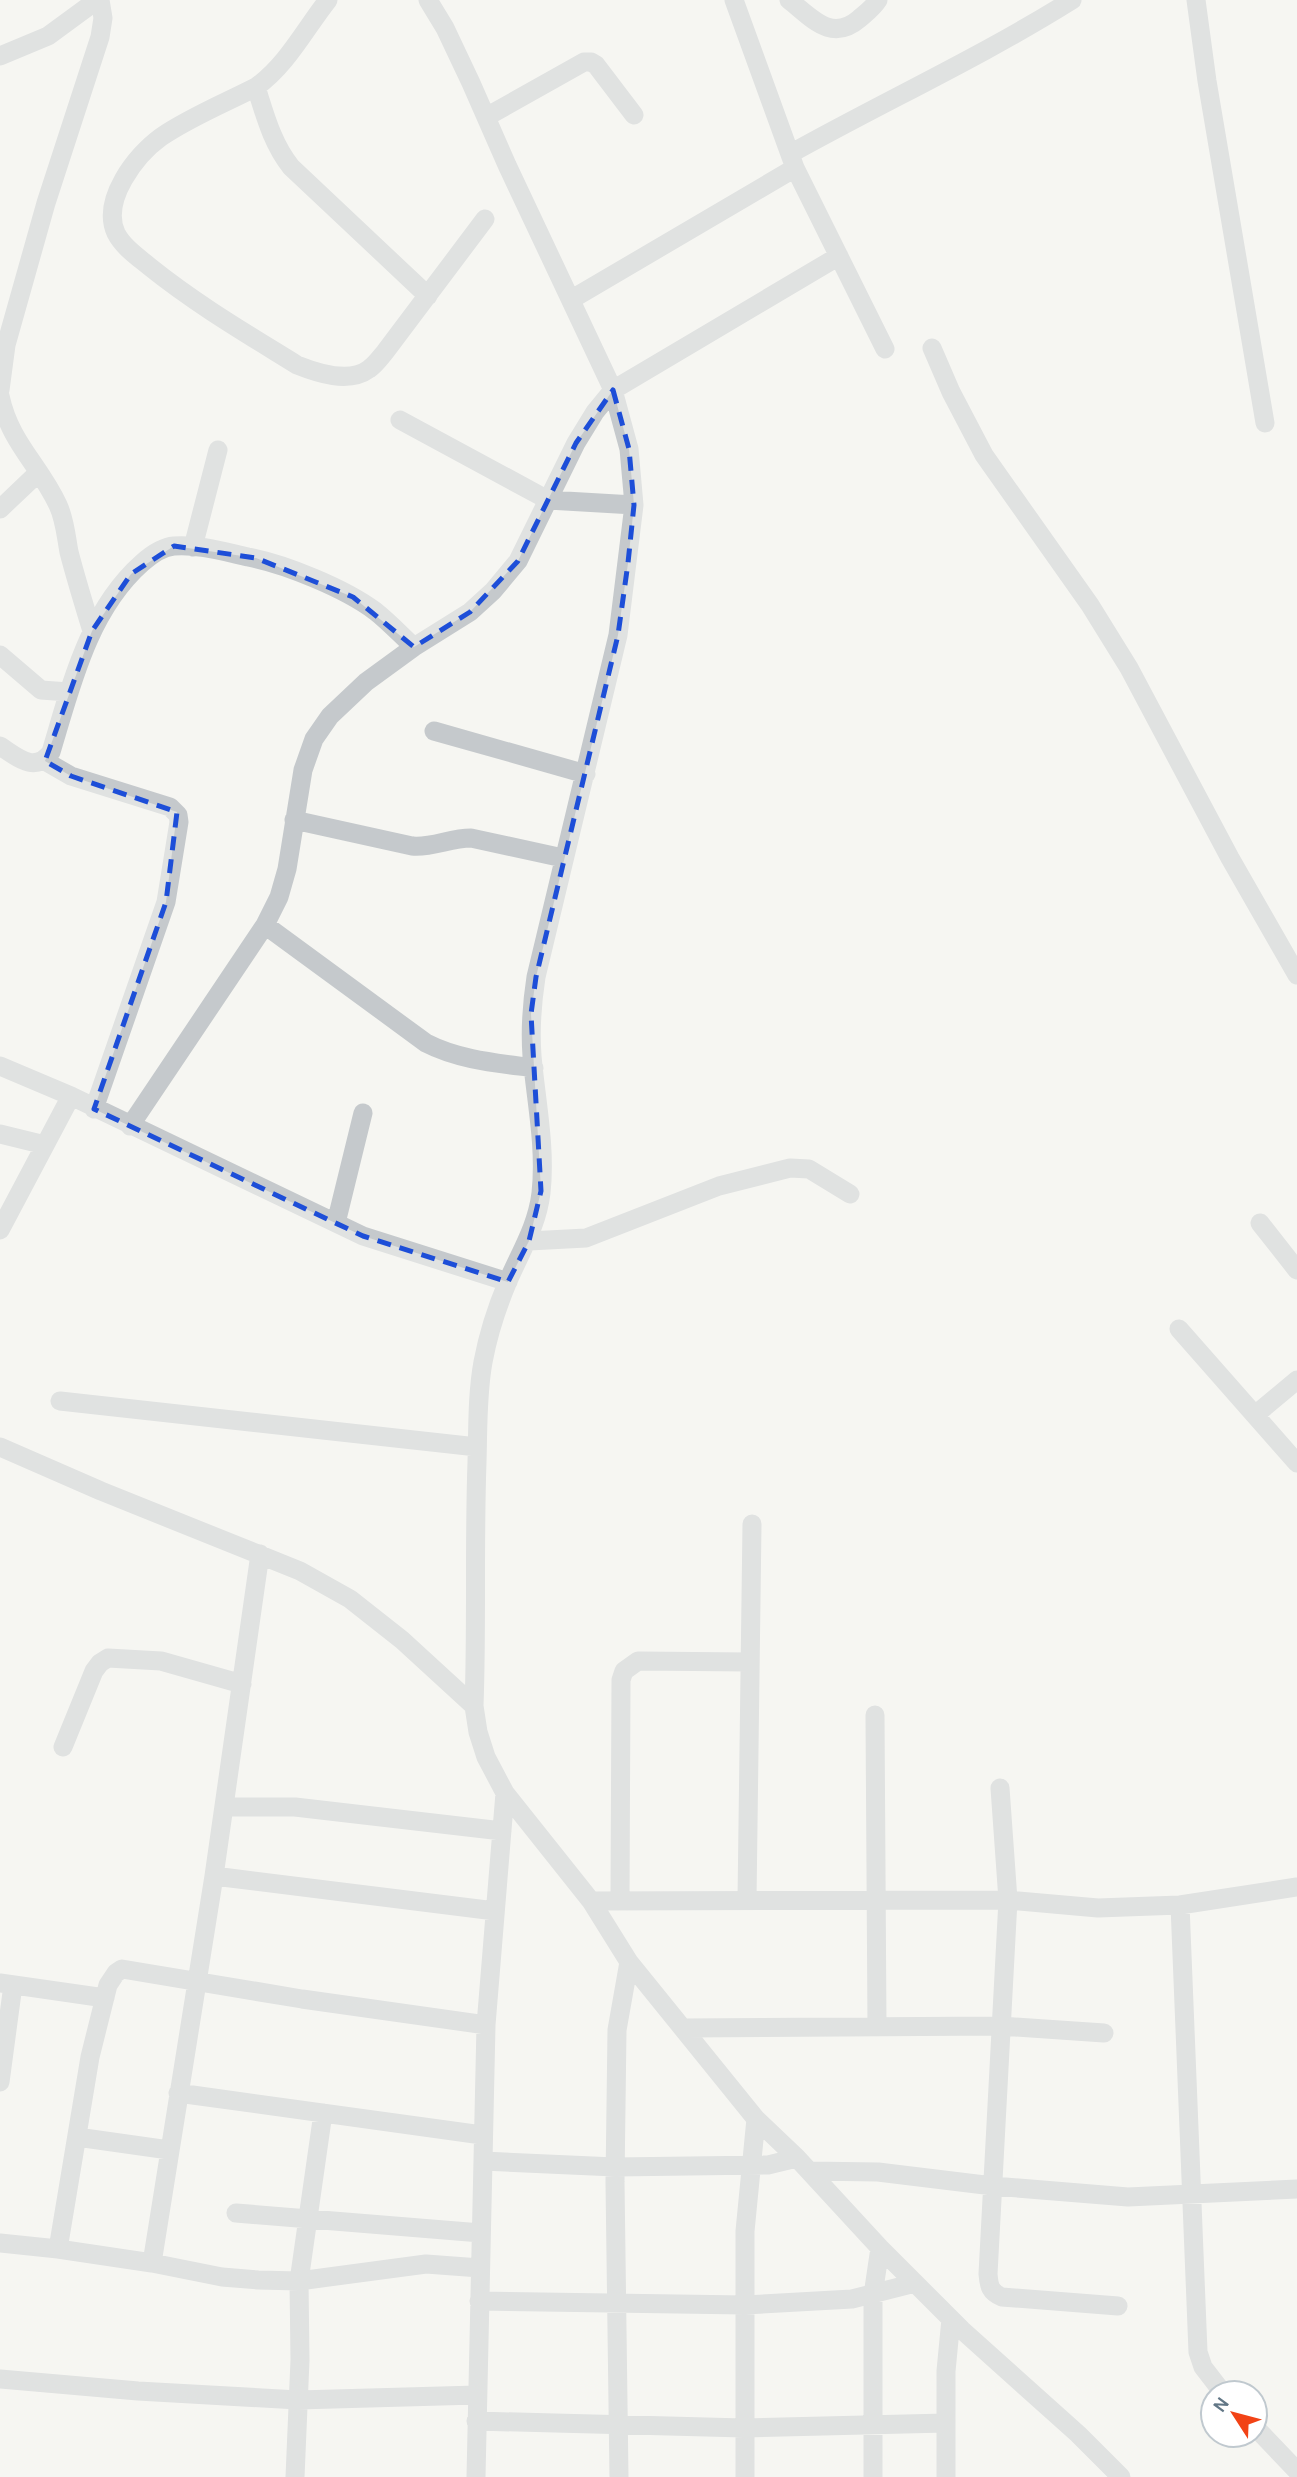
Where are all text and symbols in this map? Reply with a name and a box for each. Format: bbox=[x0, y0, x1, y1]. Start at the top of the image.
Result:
north arrow bbox=[1199, 2379, 1269, 2449]
text: N bbox=[1208, 2393, 1234, 2417]

